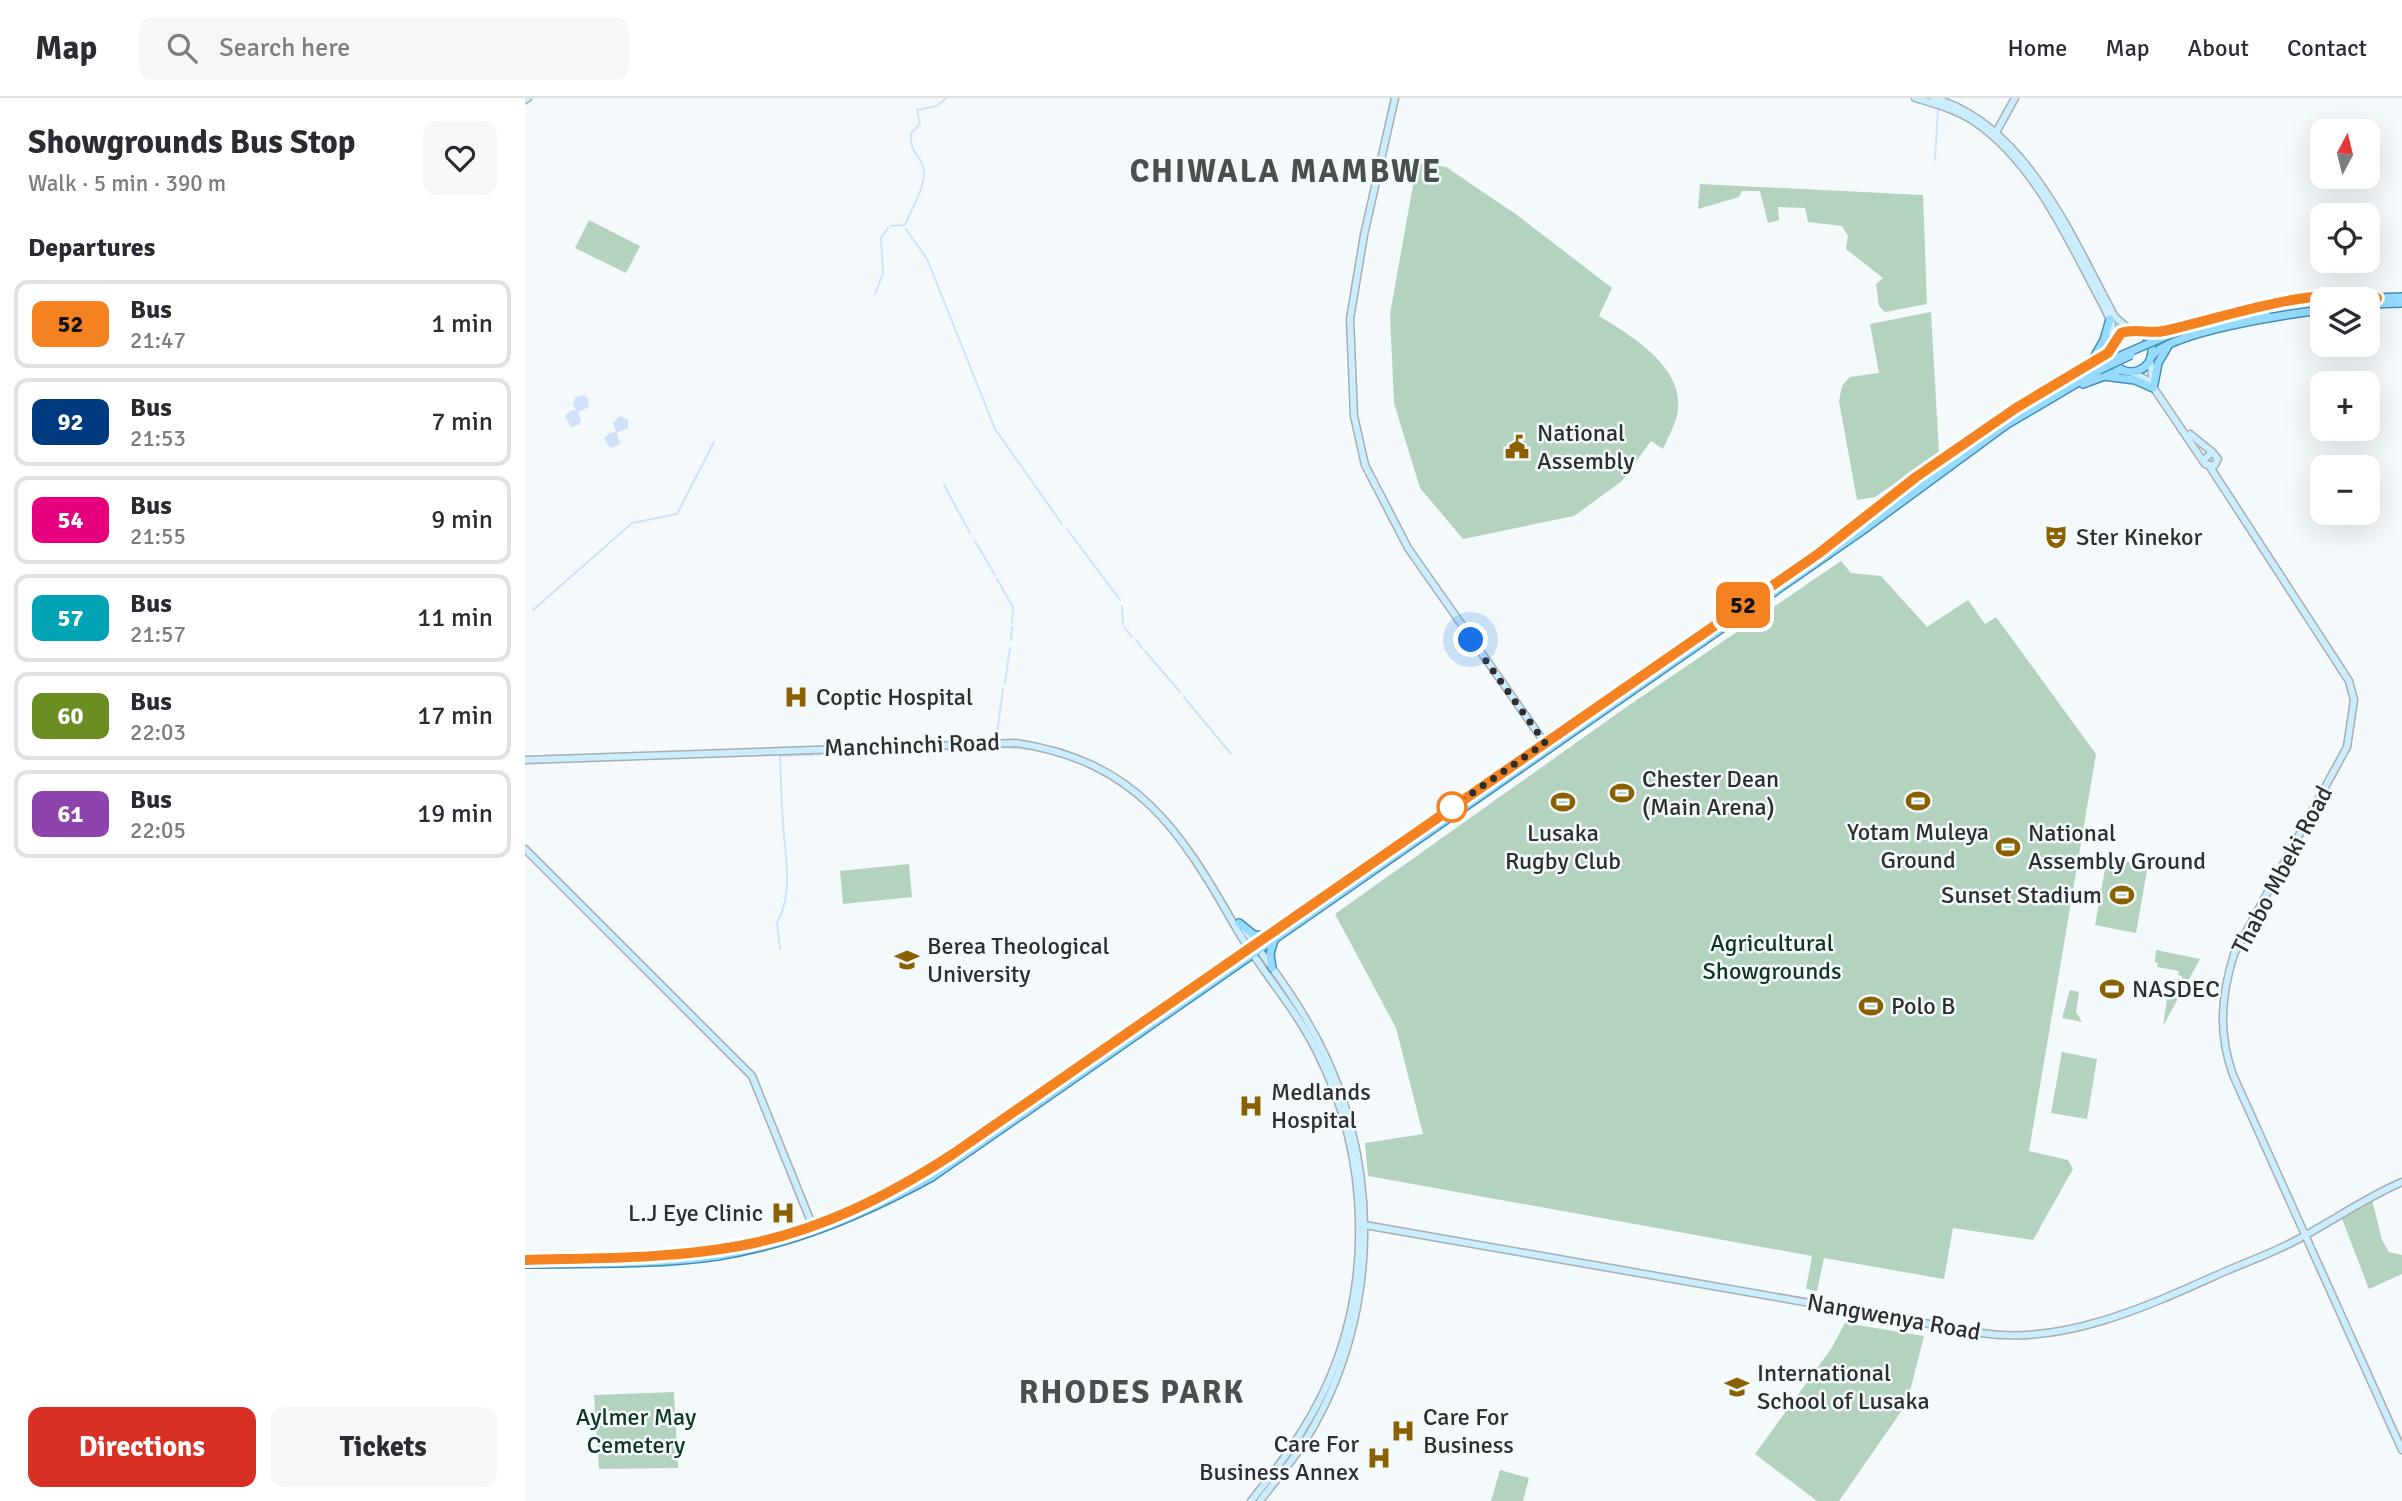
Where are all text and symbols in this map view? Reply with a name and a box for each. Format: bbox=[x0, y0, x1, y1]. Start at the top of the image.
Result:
search box bbox=[139, 17, 629, 80]
text: Map bbox=[35, 28, 97, 69]
icon: search bbox=[163, 29, 201, 67]
text: Search here bbox=[219, 32, 350, 64]
text: Home bbox=[2007, 33, 2067, 63]
text: Map bbox=[2105, 33, 2150, 63]
text: About bbox=[2188, 33, 2249, 63]
text: Contact bbox=[2287, 33, 2367, 63]
north arrow bbox=[2310, 119, 2380, 189]
map controls bbox=[2310, 119, 2380, 525]
button: heart bbox=[423, 121, 497, 195]
text: Showgrounds Bus Stop bbox=[28, 122, 356, 163]
district label: CHIWALA MAMBWE bbox=[1130, 152, 1442, 191]
text: Walk · 5 min · 390 m bbox=[28, 169, 226, 198]
button: locate bbox=[2310, 203, 2380, 273]
text: Departures bbox=[28, 232, 155, 264]
button: layers bbox=[2310, 287, 2380, 357]
text: Bus bbox=[130, 294, 172, 326]
text: 1 min bbox=[431, 308, 493, 340]
text: 52 bbox=[58, 309, 83, 339]
text: 21:47 bbox=[130, 326, 186, 355]
button: + bbox=[2310, 371, 2380, 441]
text: Bus bbox=[130, 392, 172, 424]
text: 7 min bbox=[431, 406, 493, 438]
text: 92 bbox=[58, 407, 83, 437]
place label: National Assembly bbox=[1537, 418, 1634, 476]
text: 21:53 bbox=[130, 424, 186, 453]
public building icon: National Assembly bbox=[1503, 433, 1531, 461]
button: − bbox=[2310, 455, 2380, 525]
text: Bus bbox=[130, 490, 172, 522]
text: 9 min bbox=[431, 504, 493, 536]
text: 54 bbox=[58, 505, 83, 535]
text: 21:55 bbox=[130, 522, 186, 551]
place label: Ster Kinekor bbox=[2076, 522, 2203, 552]
theatre icon: Ster Kinekor bbox=[2042, 523, 2070, 551]
line badge: 52 bbox=[1711, 582, 1775, 628]
text: Bus bbox=[130, 588, 172, 620]
text: 52 bbox=[1730, 590, 1756, 620]
text: 11 min bbox=[417, 602, 493, 634]
text: 57 bbox=[58, 603, 83, 633]
text: 21:57 bbox=[130, 620, 186, 649]
your location bbox=[1453, 622, 1488, 657]
place label: Coptic Hospital bbox=[816, 682, 973, 712]
hospital icon: Coptic Hospital bbox=[782, 683, 810, 711]
text: Bus bbox=[130, 686, 172, 718]
text: 17 min bbox=[417, 700, 493, 732]
text: 60 bbox=[58, 701, 83, 731]
text: 22:03 bbox=[130, 718, 186, 747]
street label: Manchinchi Road bbox=[823, 727, 1001, 763]
place label: Chester Dean (Main Arena) bbox=[1642, 764, 1779, 822]
sports icon: Chester Dean (Main Arena) bbox=[1608, 779, 1636, 807]
street label: Thabo Mbeki Road bbox=[2225, 781, 2339, 959]
text: Bus bbox=[130, 784, 172, 816]
sports icon: Yotam Muleya Ground bbox=[1904, 787, 1932, 815]
sports icon: Lusaka Rugby Club bbox=[1549, 788, 1577, 816]
unlabelled marker bbox=[1437, 792, 1467, 822]
text: 19 min bbox=[417, 798, 493, 830]
text: 61 bbox=[58, 799, 83, 829]
text: 22:05 bbox=[130, 816, 186, 845]
place label: Yotam Muleya Ground bbox=[1847, 817, 1989, 875]
place label: Lusaka Rugby Club bbox=[1505, 818, 1621, 876]
place label: National Assembly Ground bbox=[2028, 818, 2206, 876]
sports icon: National Assembly Ground bbox=[1994, 833, 2022, 861]
place label: Sunset Stadium bbox=[1941, 880, 2102, 910]
sports icon: Sunset Stadium bbox=[2108, 881, 2136, 909]
park label: Agricultural Showgrounds bbox=[1703, 928, 1841, 986]
place label: Berea Theological University bbox=[927, 931, 1110, 989]
school or university icon: Berea Theological University bbox=[893, 946, 921, 974]
place label: NASDEC bbox=[2132, 974, 2220, 1004]
sports icon: NASDEC bbox=[2098, 975, 2126, 1003]
place label: Polo B bbox=[1891, 991, 1956, 1021]
sports icon: Polo B bbox=[1857, 992, 1885, 1020]
place label: Medlands Hospital bbox=[1271, 1077, 1371, 1135]
hospital icon: Medlands Hospital bbox=[1237, 1092, 1265, 1120]
place label: L.J Eye Clinic bbox=[628, 1198, 763, 1228]
hospital icon: L.J Eye Clinic bbox=[769, 1199, 797, 1227]
street label: Nangwenya Road bbox=[1805, 1287, 1983, 1347]
place label: International School of Lusaka bbox=[1757, 1358, 1930, 1416]
district label: RHODES PARK bbox=[1019, 1373, 1245, 1412]
school or university icon: International School of Lusaka bbox=[1723, 1373, 1751, 1401]
park label: Aylmer May Cemetery bbox=[576, 1402, 696, 1460]
place label: Care For Business bbox=[1423, 1402, 1514, 1460]
button: Directions bbox=[28, 1407, 256, 1487]
button: Tickets bbox=[270, 1407, 497, 1487]
hospital icon: Care For Business bbox=[1389, 1417, 1417, 1445]
place label: Care For Business Annex bbox=[1199, 1429, 1359, 1487]
hospital icon: Care For Business Annex bbox=[1365, 1444, 1393, 1472]

